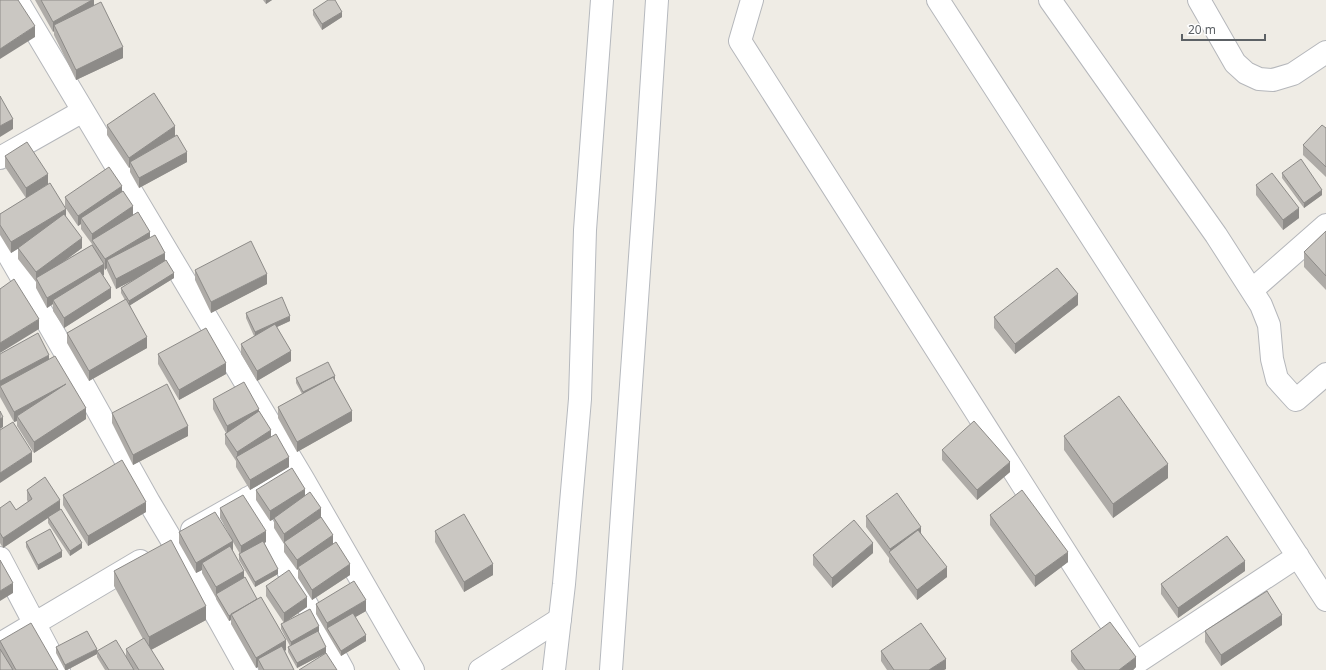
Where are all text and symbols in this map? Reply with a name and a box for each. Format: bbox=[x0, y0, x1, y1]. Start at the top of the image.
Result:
scale bar bbox=[1182, 16, 1265, 42]
text: 20 m bbox=[1188, 21, 1216, 38]

